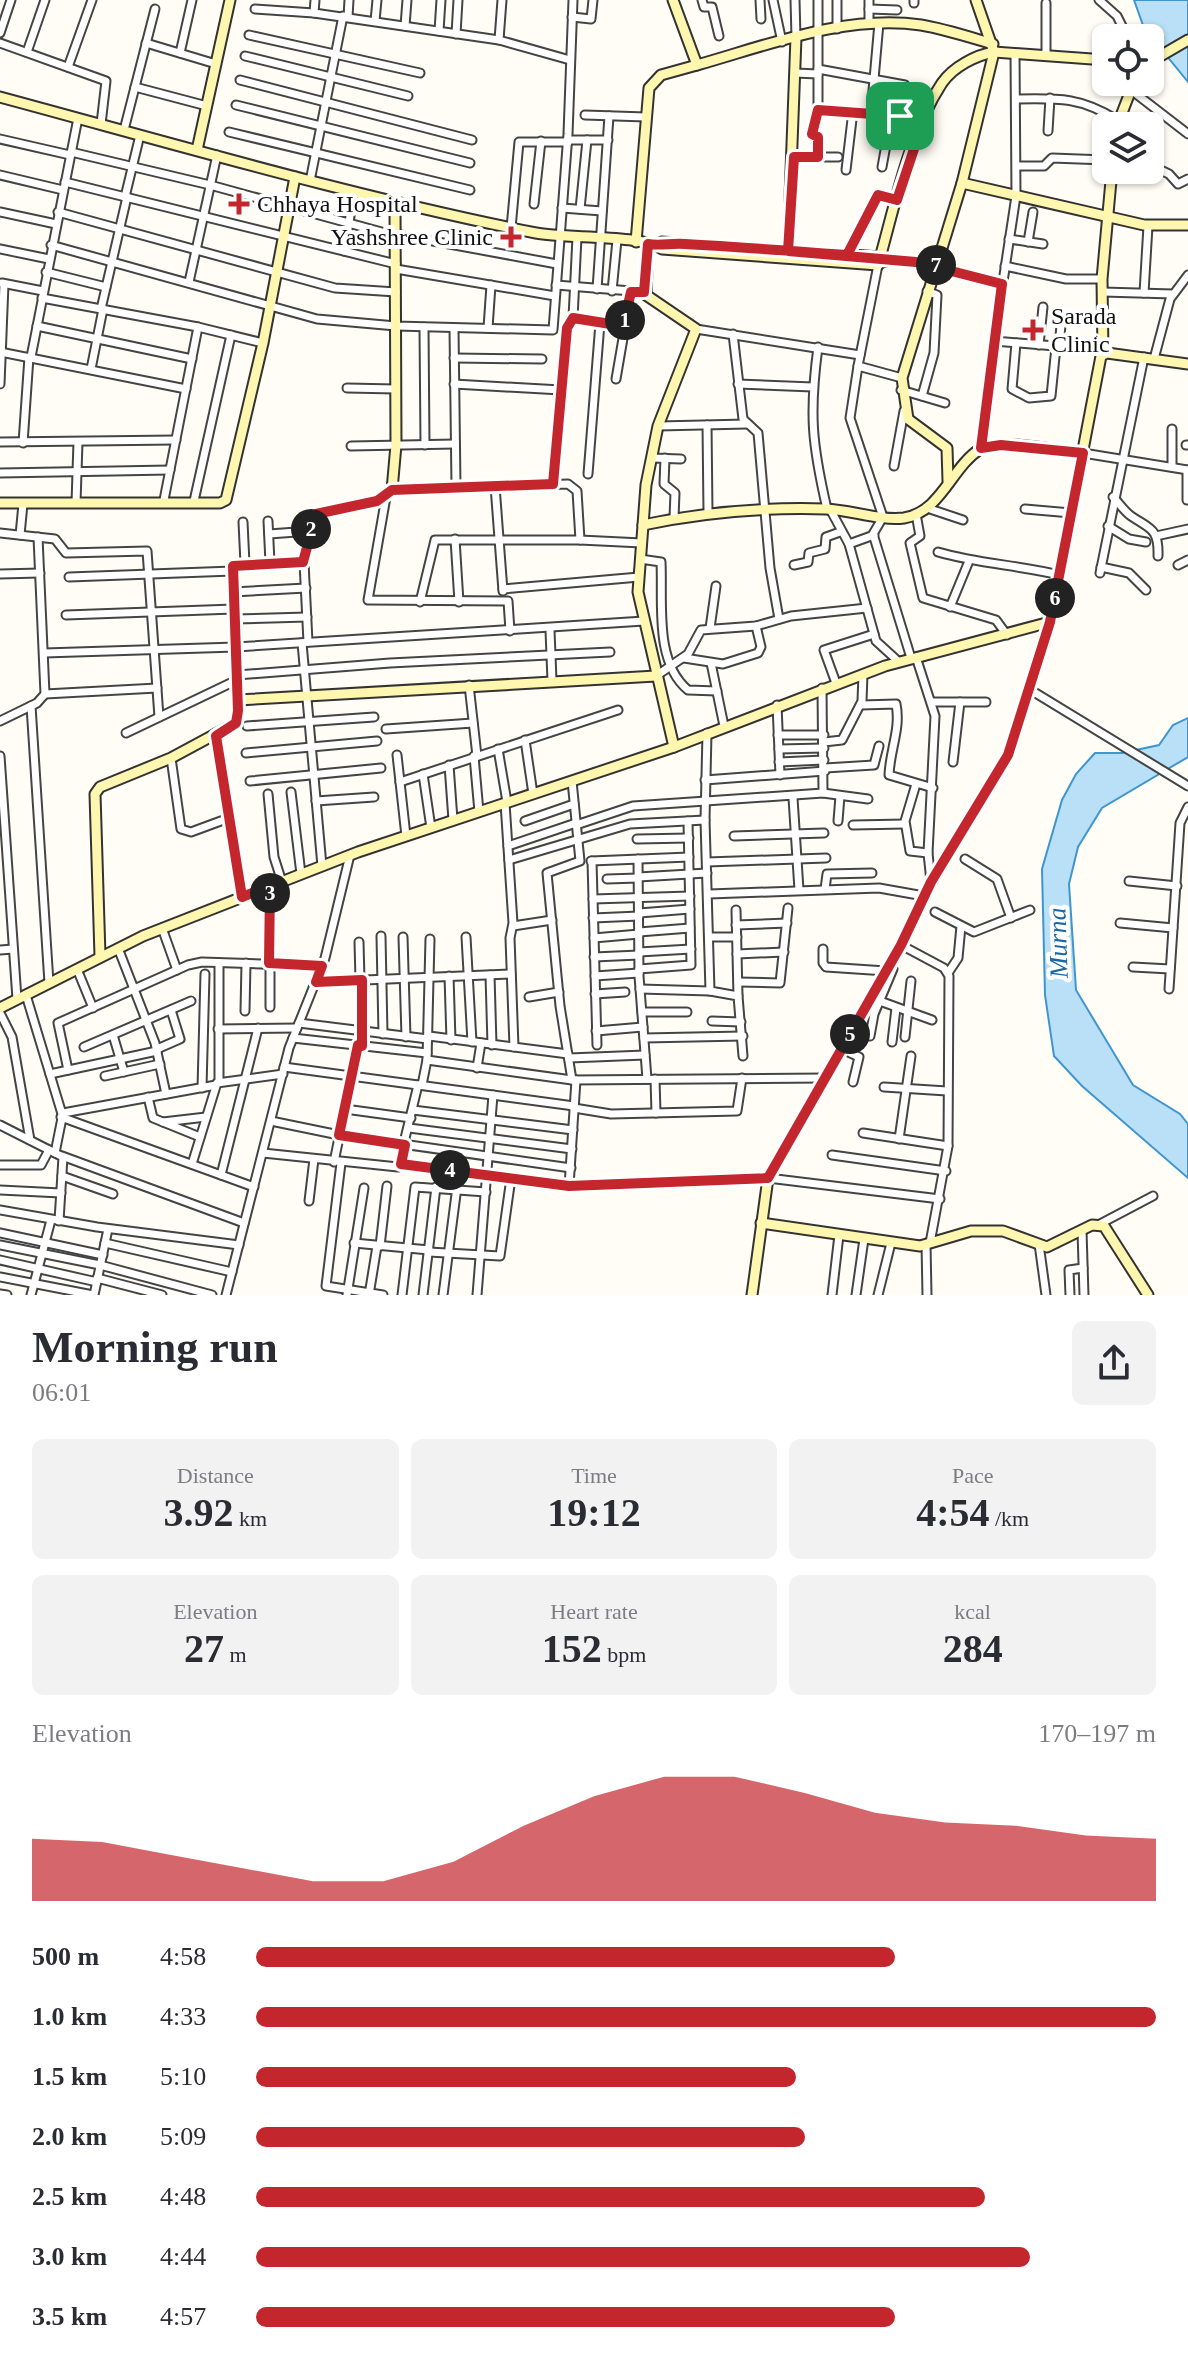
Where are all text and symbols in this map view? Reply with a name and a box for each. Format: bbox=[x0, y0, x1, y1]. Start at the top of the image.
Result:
map controls bbox=[1092, 24, 1164, 184]
button: locate bbox=[1092, 24, 1164, 96]
pin bbox=[866, 82, 934, 150]
icon: arrive bbox=[878, 94, 922, 138]
button: layers bbox=[1092, 112, 1164, 184]
place label: Chhaya Hospital bbox=[257, 191, 418, 217]
marker: Chhaya Hospital bbox=[228, 193, 250, 215]
place label: Yashshree Clinic bbox=[331, 224, 493, 250]
marker: Yashshree Clinic bbox=[500, 226, 522, 248]
pin: 7 bbox=[916, 245, 956, 285]
text: 7 bbox=[931, 252, 942, 277]
pin: 1 bbox=[605, 300, 645, 340]
place label: Sarada Clinic bbox=[1051, 303, 1117, 357]
text: 1 bbox=[620, 307, 631, 332]
marker: Sarada Clinic bbox=[1022, 319, 1044, 341]
pin: 2 bbox=[291, 509, 331, 549]
text: 2 bbox=[306, 516, 317, 541]
pin: 6 bbox=[1035, 578, 1075, 618]
text: 6 bbox=[1050, 585, 1061, 610]
pin: 3 bbox=[250, 873, 290, 913]
text: 3 bbox=[265, 880, 276, 905]
water label: Murna bbox=[1042, 907, 1074, 980]
pin: 5 bbox=[830, 1014, 870, 1054]
text: 5 bbox=[845, 1021, 856, 1046]
pin: 4 bbox=[430, 1150, 470, 1190]
text: 4 bbox=[445, 1157, 456, 1182]
button: share bbox=[1072, 1321, 1156, 1405]
text: Morning run bbox=[32, 1323, 278, 1372]
text: 06:01 bbox=[32, 1378, 91, 1407]
text: Distance bbox=[177, 1463, 254, 1488]
text: Time bbox=[571, 1463, 617, 1488]
text: Pace bbox=[952, 1463, 993, 1488]
text: 3.92 bbox=[164, 1490, 234, 1535]
text: 19:12 bbox=[547, 1490, 641, 1535]
text: 4:54 bbox=[916, 1490, 989, 1535]
text: km bbox=[234, 1506, 267, 1531]
text: /km bbox=[989, 1506, 1029, 1531]
text: Elevation bbox=[173, 1599, 257, 1624]
text: Heart rate bbox=[550, 1599, 638, 1624]
text: kcal bbox=[954, 1599, 991, 1624]
text: 27 bbox=[184, 1626, 224, 1671]
text: 152 bbox=[542, 1626, 602, 1671]
text: 284 bbox=[943, 1626, 1003, 1671]
text: m bbox=[224, 1642, 247, 1667]
text: bpm bbox=[602, 1642, 646, 1667]
text: Elevation bbox=[32, 1719, 132, 1748]
text: 170–197 m bbox=[1038, 1719, 1156, 1748]
text: 500 m bbox=[32, 1942, 99, 1971]
text: 4:58 bbox=[160, 1942, 206, 1971]
text: 1.0 km bbox=[32, 2002, 107, 2031]
text: 4:33 bbox=[160, 2002, 206, 2031]
text: 1.5 km bbox=[32, 2062, 107, 2091]
text: 5:10 bbox=[160, 2062, 206, 2091]
text: 2.0 km bbox=[32, 2122, 107, 2151]
text: 5:09 bbox=[160, 2122, 206, 2151]
text: 2.5 km bbox=[32, 2182, 107, 2211]
text: 4:48 bbox=[160, 2182, 206, 2211]
text: 3.0 km bbox=[32, 2242, 107, 2271]
text: 4:44 bbox=[160, 2242, 206, 2271]
text: 3.5 km bbox=[32, 2302, 107, 2331]
text: 4:57 bbox=[160, 2302, 206, 2331]

